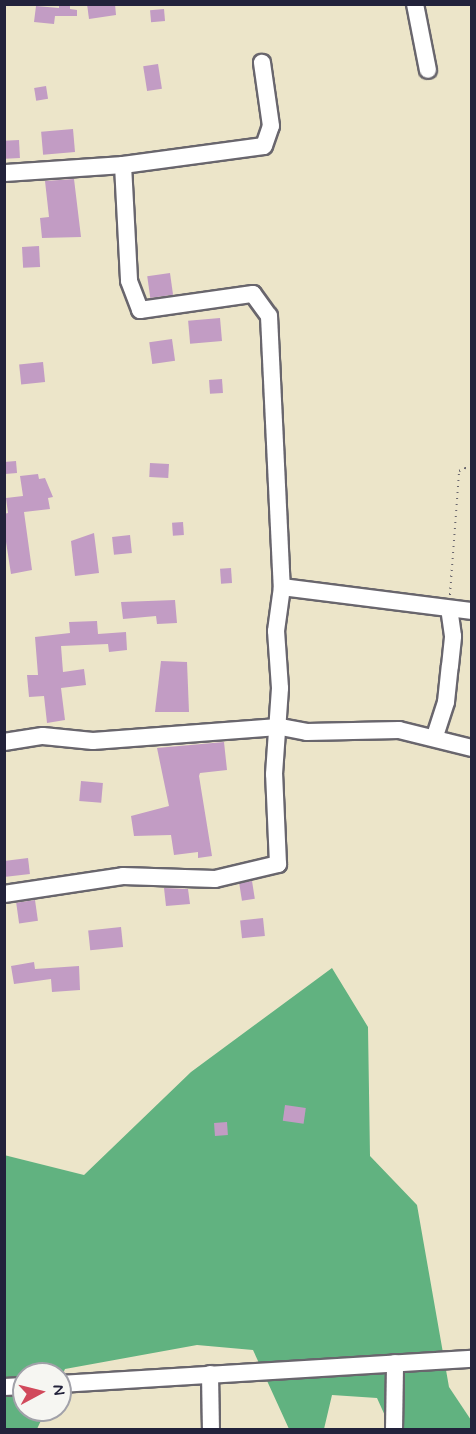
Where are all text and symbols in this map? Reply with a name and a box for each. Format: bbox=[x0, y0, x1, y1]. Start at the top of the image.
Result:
north arrow bbox=[12, 1362, 72, 1422]
text: N bbox=[47, 1383, 69, 1397]

